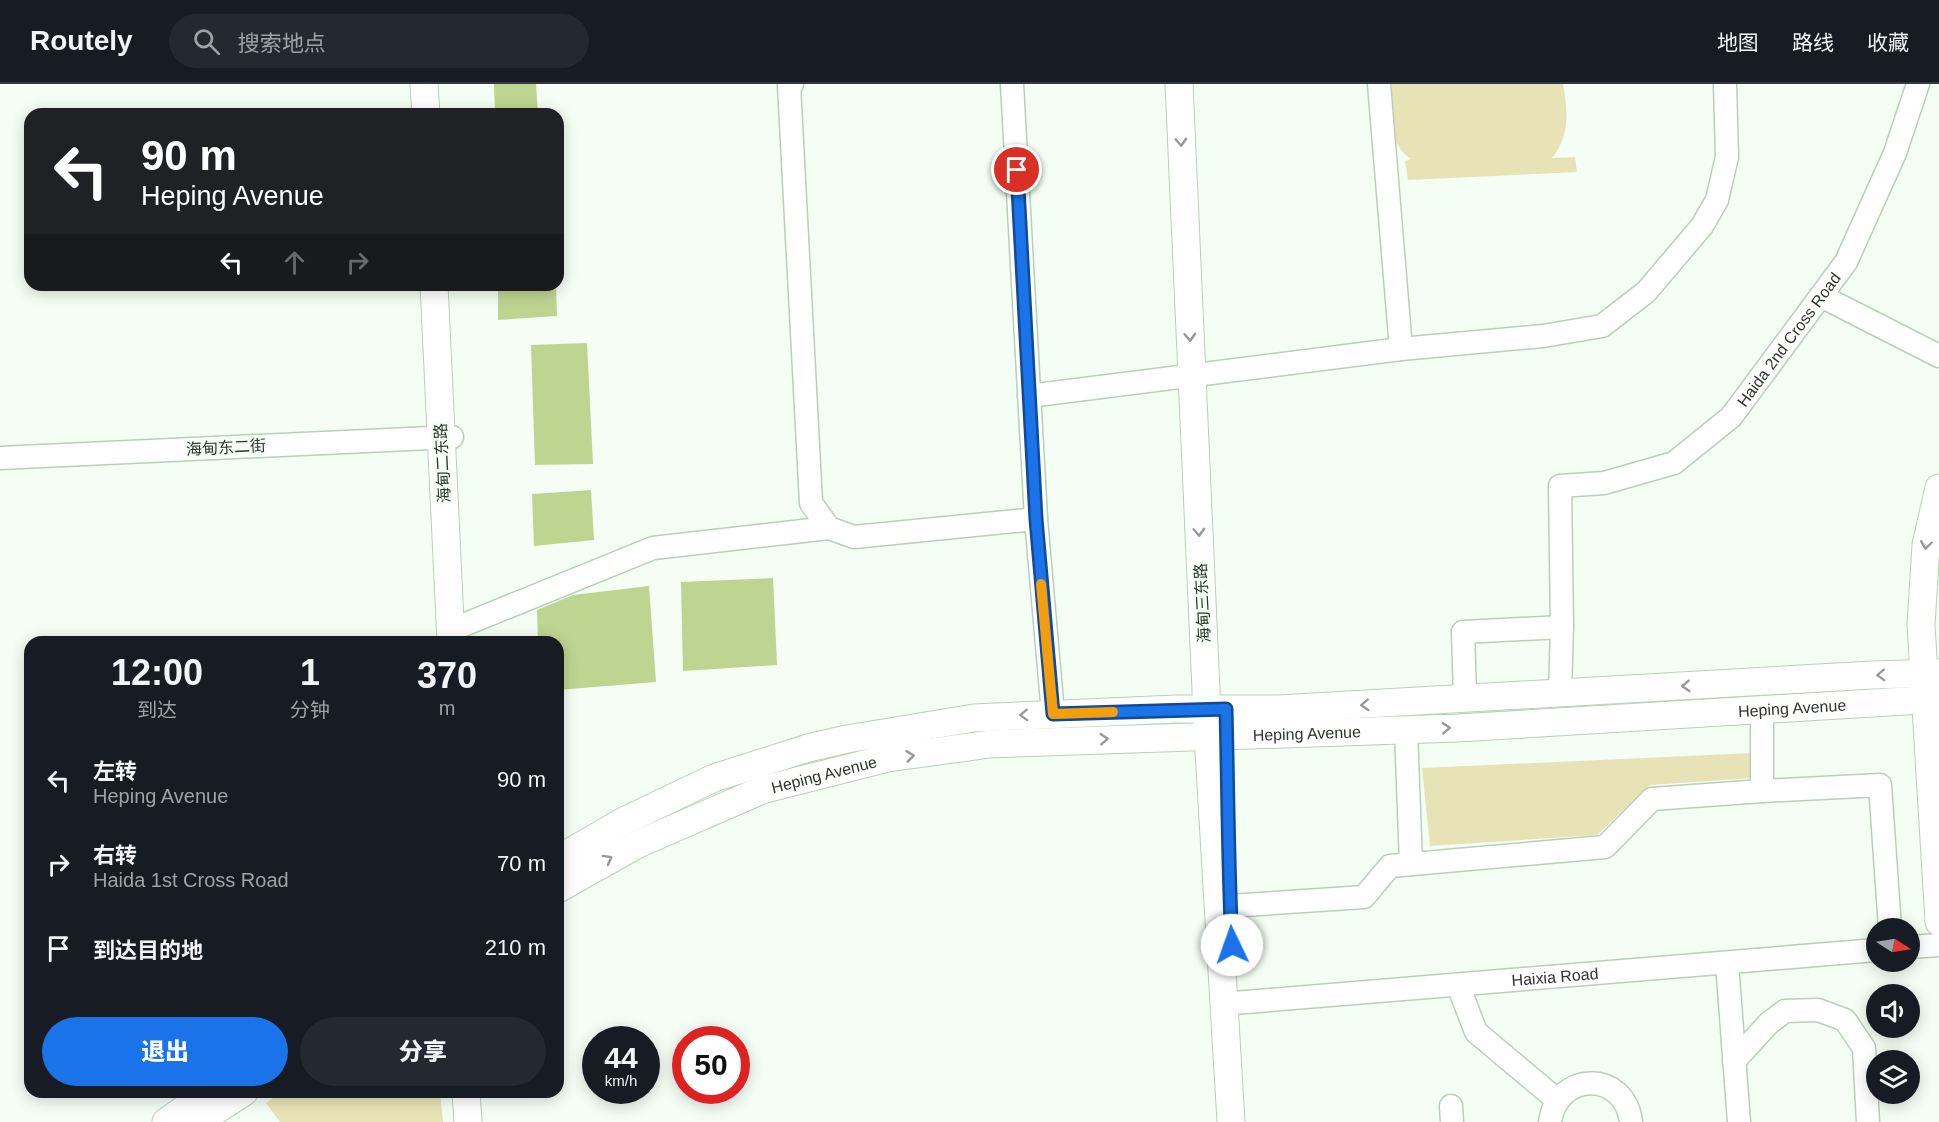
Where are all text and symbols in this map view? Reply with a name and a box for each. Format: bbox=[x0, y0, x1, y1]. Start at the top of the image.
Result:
search box bbox=[169, 14, 589, 68]
text: Routely bbox=[30, 25, 133, 56]
icon: search bbox=[190, 25, 223, 58]
text: 搜索地点 bbox=[238, 31, 326, 56]
text: 地图 bbox=[1717, 31, 1759, 54]
text: 路线 bbox=[1792, 31, 1834, 54]
text: 收藏 bbox=[1867, 31, 1909, 54]
icon: left bbox=[42, 132, 120, 210]
text: 90 m bbox=[141, 132, 237, 179]
one-way arrow bbox=[1175, 138, 1188, 147]
pin bbox=[991, 144, 1042, 195]
icon: arrive bbox=[1000, 153, 1033, 186]
text: Heping Avenue bbox=[141, 181, 324, 211]
icon: left bbox=[215, 246, 248, 279]
icon: ahead bbox=[278, 246, 311, 279]
icon: right bbox=[341, 246, 374, 279]
street label: Haida 2nd Cross Road bbox=[1734, 270, 1844, 410]
one-way arrow bbox=[1184, 333, 1197, 342]
street label: 海甸二东路 bbox=[432, 423, 453, 503]
street label: 海甸东二街 bbox=[186, 437, 266, 458]
one-way arrow bbox=[1193, 528, 1205, 537]
one-way arrow bbox=[1921, 540, 1933, 550]
street label: 海甸三东路 bbox=[1192, 563, 1213, 643]
text: 12:00 bbox=[111, 652, 203, 693]
text: 1 bbox=[300, 652, 320, 693]
text: 370 bbox=[417, 655, 477, 696]
one-way arrow bbox=[1876, 668, 1885, 681]
one-way arrow bbox=[1681, 679, 1690, 692]
text: m bbox=[439, 697, 455, 719]
street label: Heping Avenue bbox=[1738, 697, 1847, 720]
one-way arrow bbox=[1361, 698, 1370, 711]
text: 到达 bbox=[137, 699, 177, 721]
text: 分钟 bbox=[290, 699, 330, 721]
one-way arrow bbox=[1019, 709, 1028, 722]
one-way arrow bbox=[1441, 722, 1450, 735]
street label: Heping Avenue bbox=[1252, 723, 1361, 744]
one-way arrow bbox=[1100, 732, 1109, 745]
one-way arrow bbox=[905, 750, 915, 762]
street label: Heping Avenue bbox=[770, 753, 879, 796]
text: 左转 bbox=[93, 759, 137, 784]
icon: left bbox=[42, 764, 75, 797]
text: 90 m bbox=[497, 767, 546, 792]
text: Heping Avenue bbox=[93, 785, 228, 807]
text: 右转 bbox=[93, 843, 137, 868]
icon: right bbox=[42, 848, 75, 881]
text: 70 m bbox=[497, 851, 546, 876]
one-way arrow bbox=[602, 855, 613, 866]
text: Haida 1st Cross Road bbox=[93, 869, 289, 891]
position arrow bbox=[1200, 913, 1264, 977]
north arrow bbox=[1866, 918, 1920, 972]
map controls bbox=[1866, 918, 1920, 1104]
icon: arrive bbox=[42, 932, 75, 965]
text: 210 m bbox=[485, 935, 546, 960]
text: 到达目的地 bbox=[93, 938, 203, 963]
street label: Haixia Road bbox=[1511, 965, 1599, 989]
button: sound bbox=[1866, 984, 1920, 1038]
button: 退出 bbox=[42, 1017, 288, 1086]
button: 分享 bbox=[300, 1017, 546, 1086]
speed limit sign: 50 bbox=[672, 1026, 750, 1104]
text: 44 bbox=[604, 1041, 638, 1074]
button: layers bbox=[1866, 1050, 1920, 1104]
text: km/h bbox=[605, 1072, 637, 1089]

